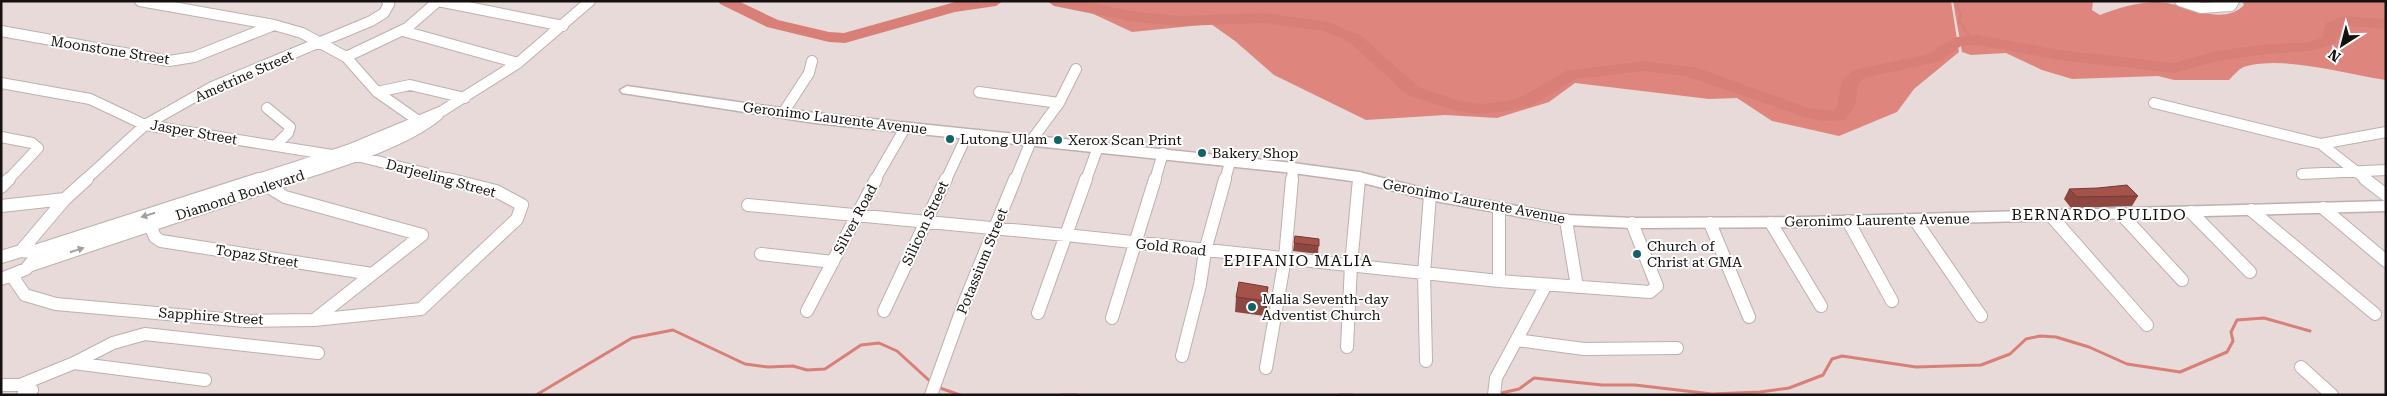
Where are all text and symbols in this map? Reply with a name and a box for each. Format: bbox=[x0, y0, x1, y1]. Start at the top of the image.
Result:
north arrow bbox=[2317, 20, 2367, 70]
street label: Moonstone Street bbox=[49, 33, 171, 67]
text: N bbox=[2325, 46, 2343, 65]
street label: Ametrine Street bbox=[192, 47, 296, 105]
street label: Geronimo Laurente Avenue bbox=[742, 99, 928, 137]
street label: Jasper Street bbox=[149, 116, 239, 148]
place label: Lutong Ulam bbox=[960, 131, 1048, 147]
place label: Xerox Scan Print bbox=[1068, 132, 1182, 148]
marker: Lutong Ulam bbox=[944, 133, 956, 145]
marker: Xerox Scan Print bbox=[1052, 134, 1064, 146]
place label: Bakery Shop bbox=[1212, 145, 1298, 161]
marker: Bakery Shop bbox=[1196, 147, 1208, 159]
street label: Darjeeling Street bbox=[384, 156, 498, 200]
street label: Diamond Boulevard bbox=[174, 167, 306, 223]
street label: Geronimo Laurente Avenue bbox=[1381, 175, 1567, 227]
street label: Silicon Street bbox=[898, 178, 952, 268]
street label: Silver Road bbox=[830, 181, 880, 257]
district label: BERNARDO PULIDO bbox=[2011, 205, 2187, 224]
street label: Potassium Street bbox=[953, 206, 1011, 316]
street label: Geronimo Laurente Avenue bbox=[1784, 210, 1970, 230]
one-way arrow bbox=[141, 211, 156, 219]
street label: Gold Road bbox=[1135, 235, 1207, 259]
place label: Church of Christ at GMA bbox=[1647, 238, 1742, 270]
street label: Topaz Street bbox=[214, 242, 300, 270]
one-way arrow bbox=[70, 246, 85, 254]
marker: Church of Christ at GMA bbox=[1631, 248, 1643, 260]
district label: EPIFANIO MALIA bbox=[1223, 251, 1373, 270]
place label: Malia Seventh-day Adventist Church bbox=[1262, 291, 1389, 323]
marker: Malia Seventh-day Adventist Church bbox=[1246, 301, 1258, 313]
street label: Sapphire Street bbox=[158, 304, 264, 328]

